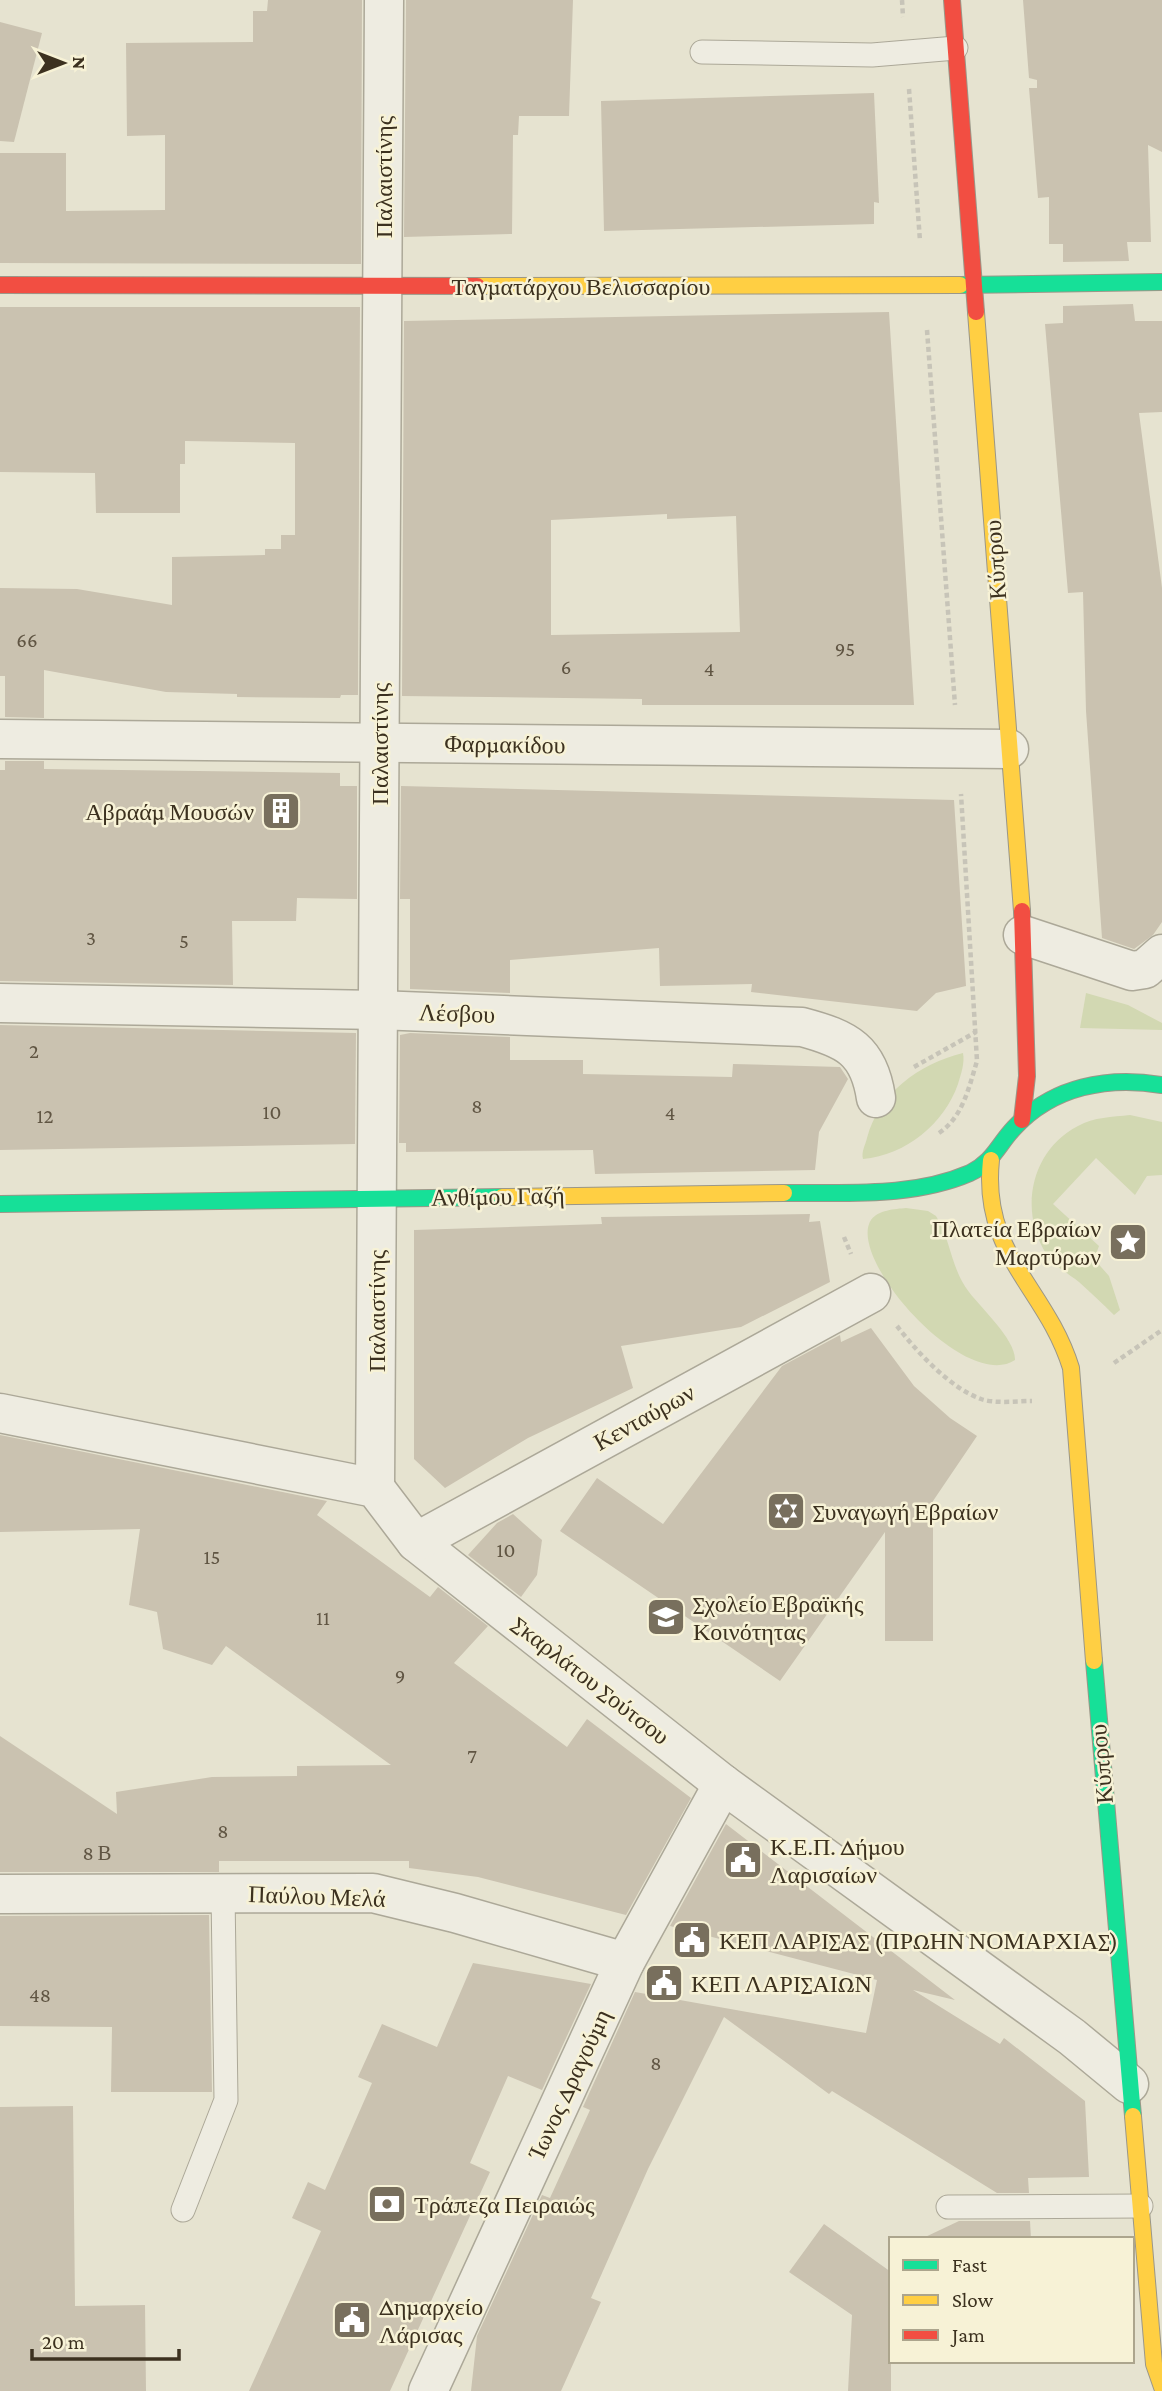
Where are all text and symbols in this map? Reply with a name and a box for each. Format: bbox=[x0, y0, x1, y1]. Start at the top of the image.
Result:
north arrow bbox=[28, 28, 98, 98]
text: N bbox=[69, 57, 90, 70]
street label: Παλαιστίνης bbox=[370, 115, 397, 238]
street label: Ταγματάρχου Βελισσαρίου bbox=[452, 273, 710, 300]
street label: Κύπρου bbox=[979, 519, 1011, 601]
house number: 66 bbox=[16, 628, 38, 652]
house number: 95 bbox=[835, 637, 855, 661]
house number: 6 bbox=[561, 655, 571, 679]
house number: 4 bbox=[704, 657, 714, 681]
street label: Παλαιστίνης bbox=[366, 682, 393, 805]
street label: Φαρμακίδου bbox=[444, 729, 566, 759]
building icon: Αβραάμ Μουσών bbox=[260, 790, 302, 832]
place label: Αβραάμ Μουσών bbox=[85, 798, 254, 825]
house number: 3 bbox=[86, 926, 96, 950]
house number: 5 bbox=[179, 929, 189, 953]
street label: Λέσβου bbox=[418, 998, 496, 1028]
house number: 2 bbox=[29, 1039, 39, 1063]
house number: 8 bbox=[471, 1094, 483, 1118]
house number: 10 bbox=[263, 1100, 281, 1124]
house number: 4 bbox=[665, 1101, 675, 1125]
house number: 12 bbox=[37, 1104, 53, 1128]
street label: Ανθίμου Γαζή bbox=[431, 1181, 565, 1211]
place label: Πλατεία Εβραίων Μαρτύρων bbox=[932, 1215, 1101, 1270]
place icon: Πλατεία Εβραίων Μαρτύρων bbox=[1107, 1221, 1149, 1263]
street label: Παλαιστίνης bbox=[363, 1249, 390, 1372]
street label: Κενταύρων bbox=[589, 1378, 699, 1456]
synagogue icon: Συναγωγή Εβραίων bbox=[765, 1490, 807, 1532]
place label: Συναγωγή Εβραίων bbox=[813, 1498, 999, 1525]
house number: 10 bbox=[497, 1538, 515, 1562]
house number: 15 bbox=[204, 1545, 220, 1569]
place label: Σχολείο Εβραϊκής Κοινότητας bbox=[693, 1590, 864, 1645]
school or university icon: Σχολείο Εβραϊκής Κοινότητας bbox=[645, 1596, 687, 1638]
house number: 11 bbox=[316, 1606, 330, 1630]
street label: Σκαρλάτου Σούτσου bbox=[507, 1610, 675, 1750]
house number: 9 bbox=[395, 1664, 405, 1688]
street label: Κύπρου bbox=[1084, 1723, 1118, 1805]
house number: 7 bbox=[467, 1744, 477, 1768]
house number: 8 bbox=[217, 1819, 229, 1843]
place label: Κ.Ε.Π. Δήμου Λαρισαίων bbox=[770, 1833, 905, 1888]
public building icon: Κ.Ε.Π. Δήμου Λαρισαίων bbox=[722, 1839, 764, 1881]
house number: 8 Β bbox=[82, 1841, 112, 1865]
street label: Παύλου Μελά bbox=[248, 1880, 387, 1912]
public building icon: ΚΕΠ ΛΑΡΙΣΑΣ (ΠΡΩΗΝ ΝΟΜΑΡΧΙΑΣ) bbox=[671, 1919, 713, 1961]
place label: ΚΕΠ ΛΑΡΙΣΑΣ (ΠΡΩΗΝ ΝΟΜΑΡΧΙΑΣ) bbox=[719, 1927, 1118, 1955]
public building icon: ΚΕΠ ΛΑΡΙΣΑΙΩΝ bbox=[643, 1962, 685, 2004]
place label: ΚΕΠ ΛΑΡΙΣΑΙΩΝ bbox=[691, 1970, 872, 1997]
house number: 48 bbox=[29, 1983, 51, 2007]
street label: Ίωνος Δραγούμη bbox=[522, 2005, 615, 2164]
house number: 8 bbox=[650, 2051, 662, 2075]
bank icon: Τράπεζα Πειραιώς bbox=[366, 2183, 408, 2225]
place label: Τράπεζα Πειραιώς bbox=[414, 2191, 595, 2218]
legend bbox=[889, 2237, 1134, 2363]
text: Fast bbox=[952, 2253, 988, 2277]
text: Slow bbox=[952, 2288, 994, 2312]
place label: Δημαρχείο Λάρισας bbox=[379, 2293, 483, 2348]
public building icon: Δημαρχείο Λάρισας bbox=[331, 2299, 373, 2341]
scale bar bbox=[32, 2318, 178, 2362]
text: Jam bbox=[950, 2323, 985, 2347]
text: 20 m bbox=[42, 2330, 85, 2354]

